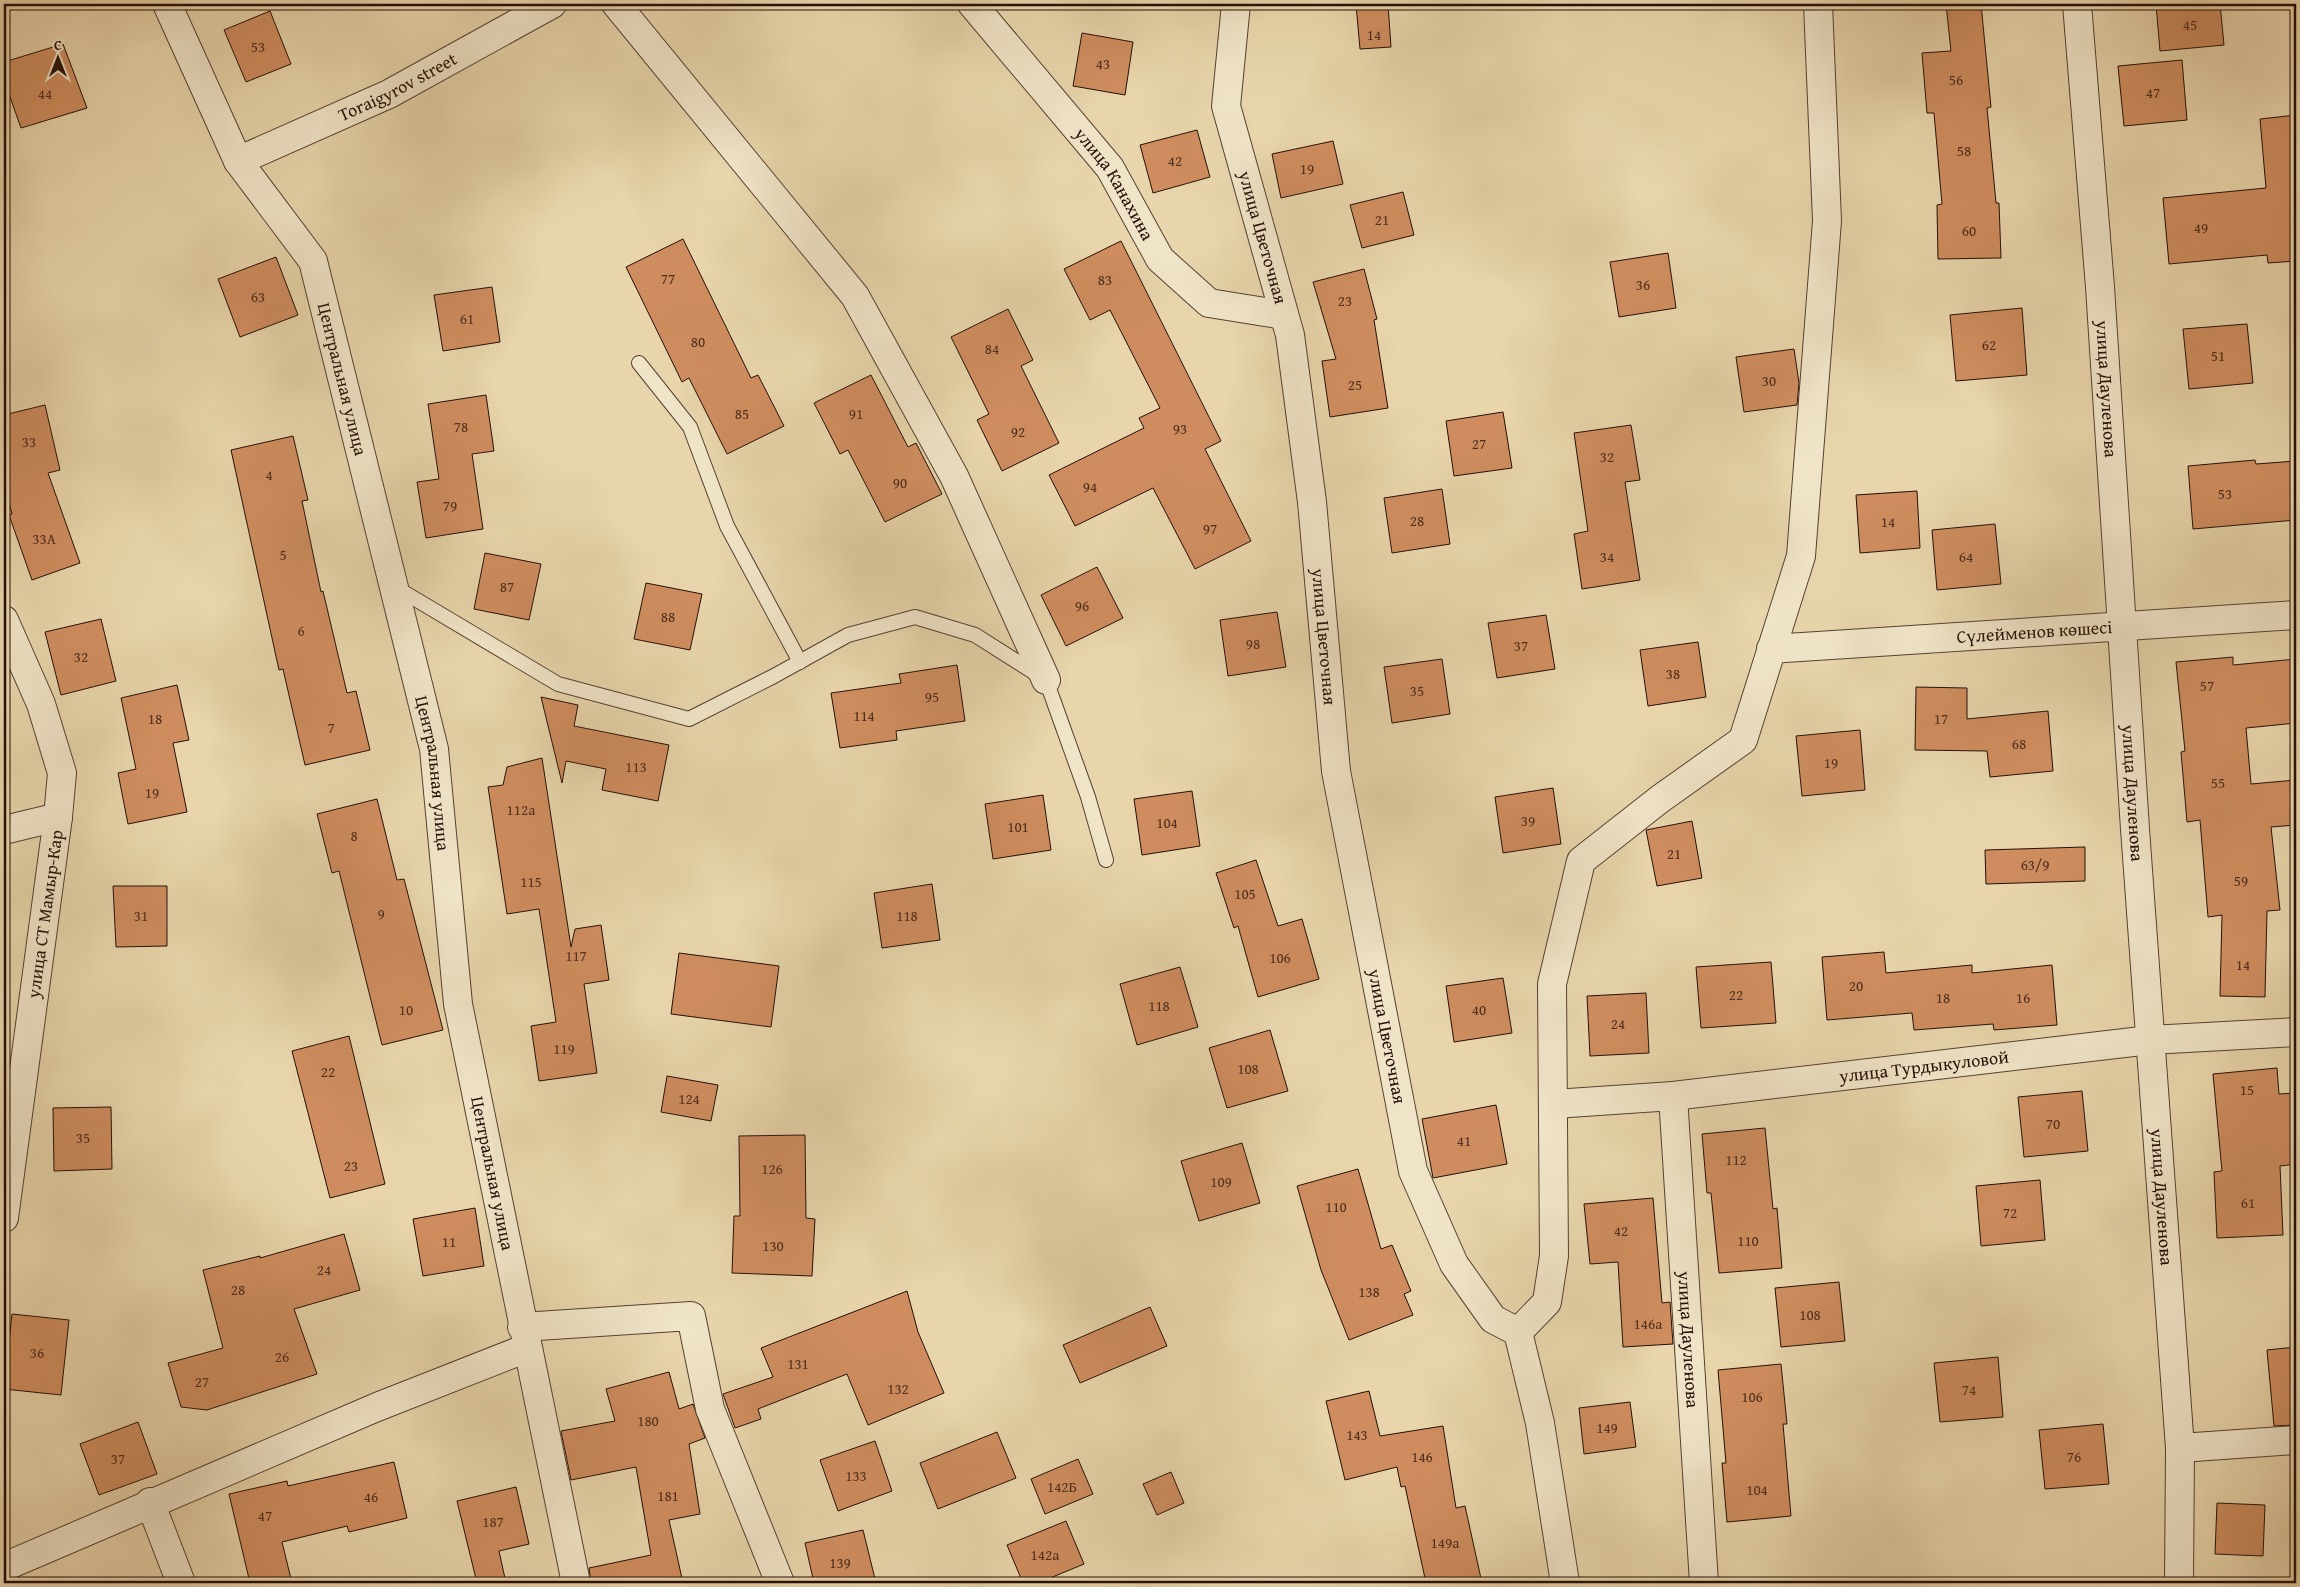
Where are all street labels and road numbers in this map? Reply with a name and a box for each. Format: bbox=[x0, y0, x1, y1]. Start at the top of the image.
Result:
street label: Toraigyrov street bbox=[334, 45, 462, 128]
street label: улица Канахина bbox=[1068, 120, 1161, 245]
street label: улица Цветочная bbox=[1231, 167, 1295, 307]
street label: Центральная улица bbox=[311, 300, 375, 459]
street label: улица Дауленова bbox=[2089, 318, 2125, 459]
street label: улица Цветочная bbox=[1305, 566, 1344, 706]
street label: Сүлейменов көшесі bbox=[1956, 613, 2113, 650]
street label: Центральная улица bbox=[408, 693, 458, 852]
street label: улица Дауленова bbox=[2115, 723, 2151, 863]
street label: улица СТ Мамыр-Кар bbox=[19, 828, 70, 1001]
street label: улица Цветочная bbox=[1361, 965, 1414, 1106]
street label: улица Турдыкуловой bbox=[1837, 1043, 2010, 1089]
street label: Центральная улица bbox=[464, 1094, 522, 1253]
street label: улица Дауленова bbox=[2144, 1127, 2181, 1267]
street label: улица Дауленова bbox=[1671, 1269, 1707, 1409]

